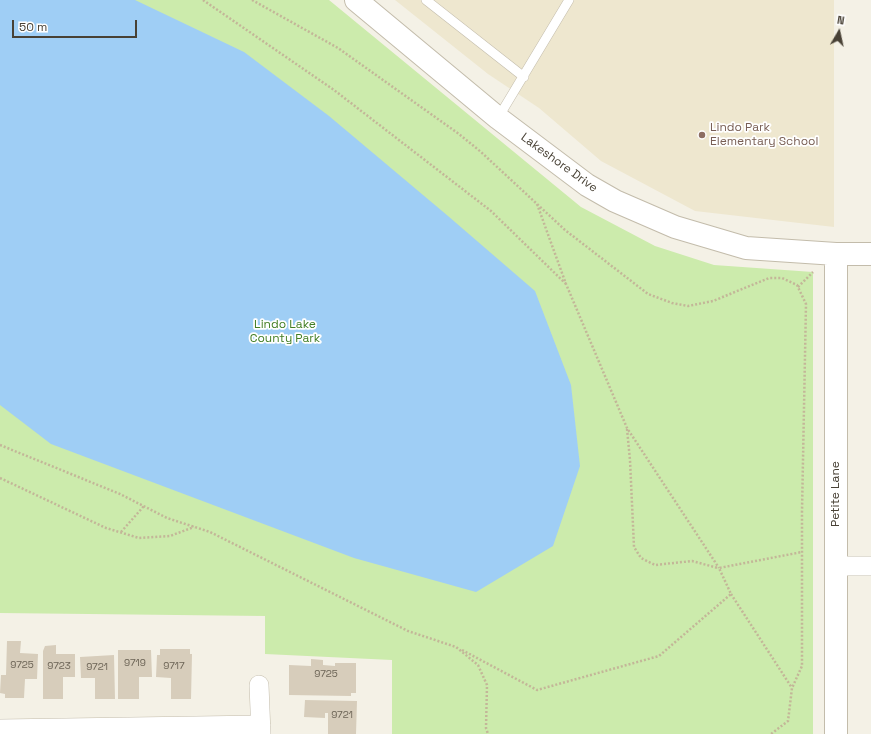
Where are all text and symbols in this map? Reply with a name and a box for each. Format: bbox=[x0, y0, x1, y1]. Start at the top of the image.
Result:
scale bar bbox=[14, 12, 139, 38]
north arrow bbox=[819, 12, 859, 52]
text: N bbox=[836, 13, 846, 28]
text: 50 m bbox=[19, 19, 47, 35]
place label: Lindo Park Elementary School bbox=[710, 121, 818, 149]
street label: Lakeshore Drive bbox=[518, 130, 600, 196]
marker: Lindo Park Elementary School bbox=[697, 130, 707, 140]
park label: Lindo Lake County Park bbox=[250, 318, 320, 346]
street label: Petite Lane bbox=[829, 461, 843, 527]
house number: 9719 bbox=[124, 657, 146, 669]
house number: 9725 bbox=[10, 659, 34, 671]
house number: 9723 bbox=[47, 660, 71, 672]
house number: 9717 bbox=[163, 660, 185, 672]
house number: 9721 bbox=[86, 661, 108, 673]
house number: 9725 bbox=[314, 668, 338, 680]
house number: 9721 bbox=[331, 709, 353, 721]

